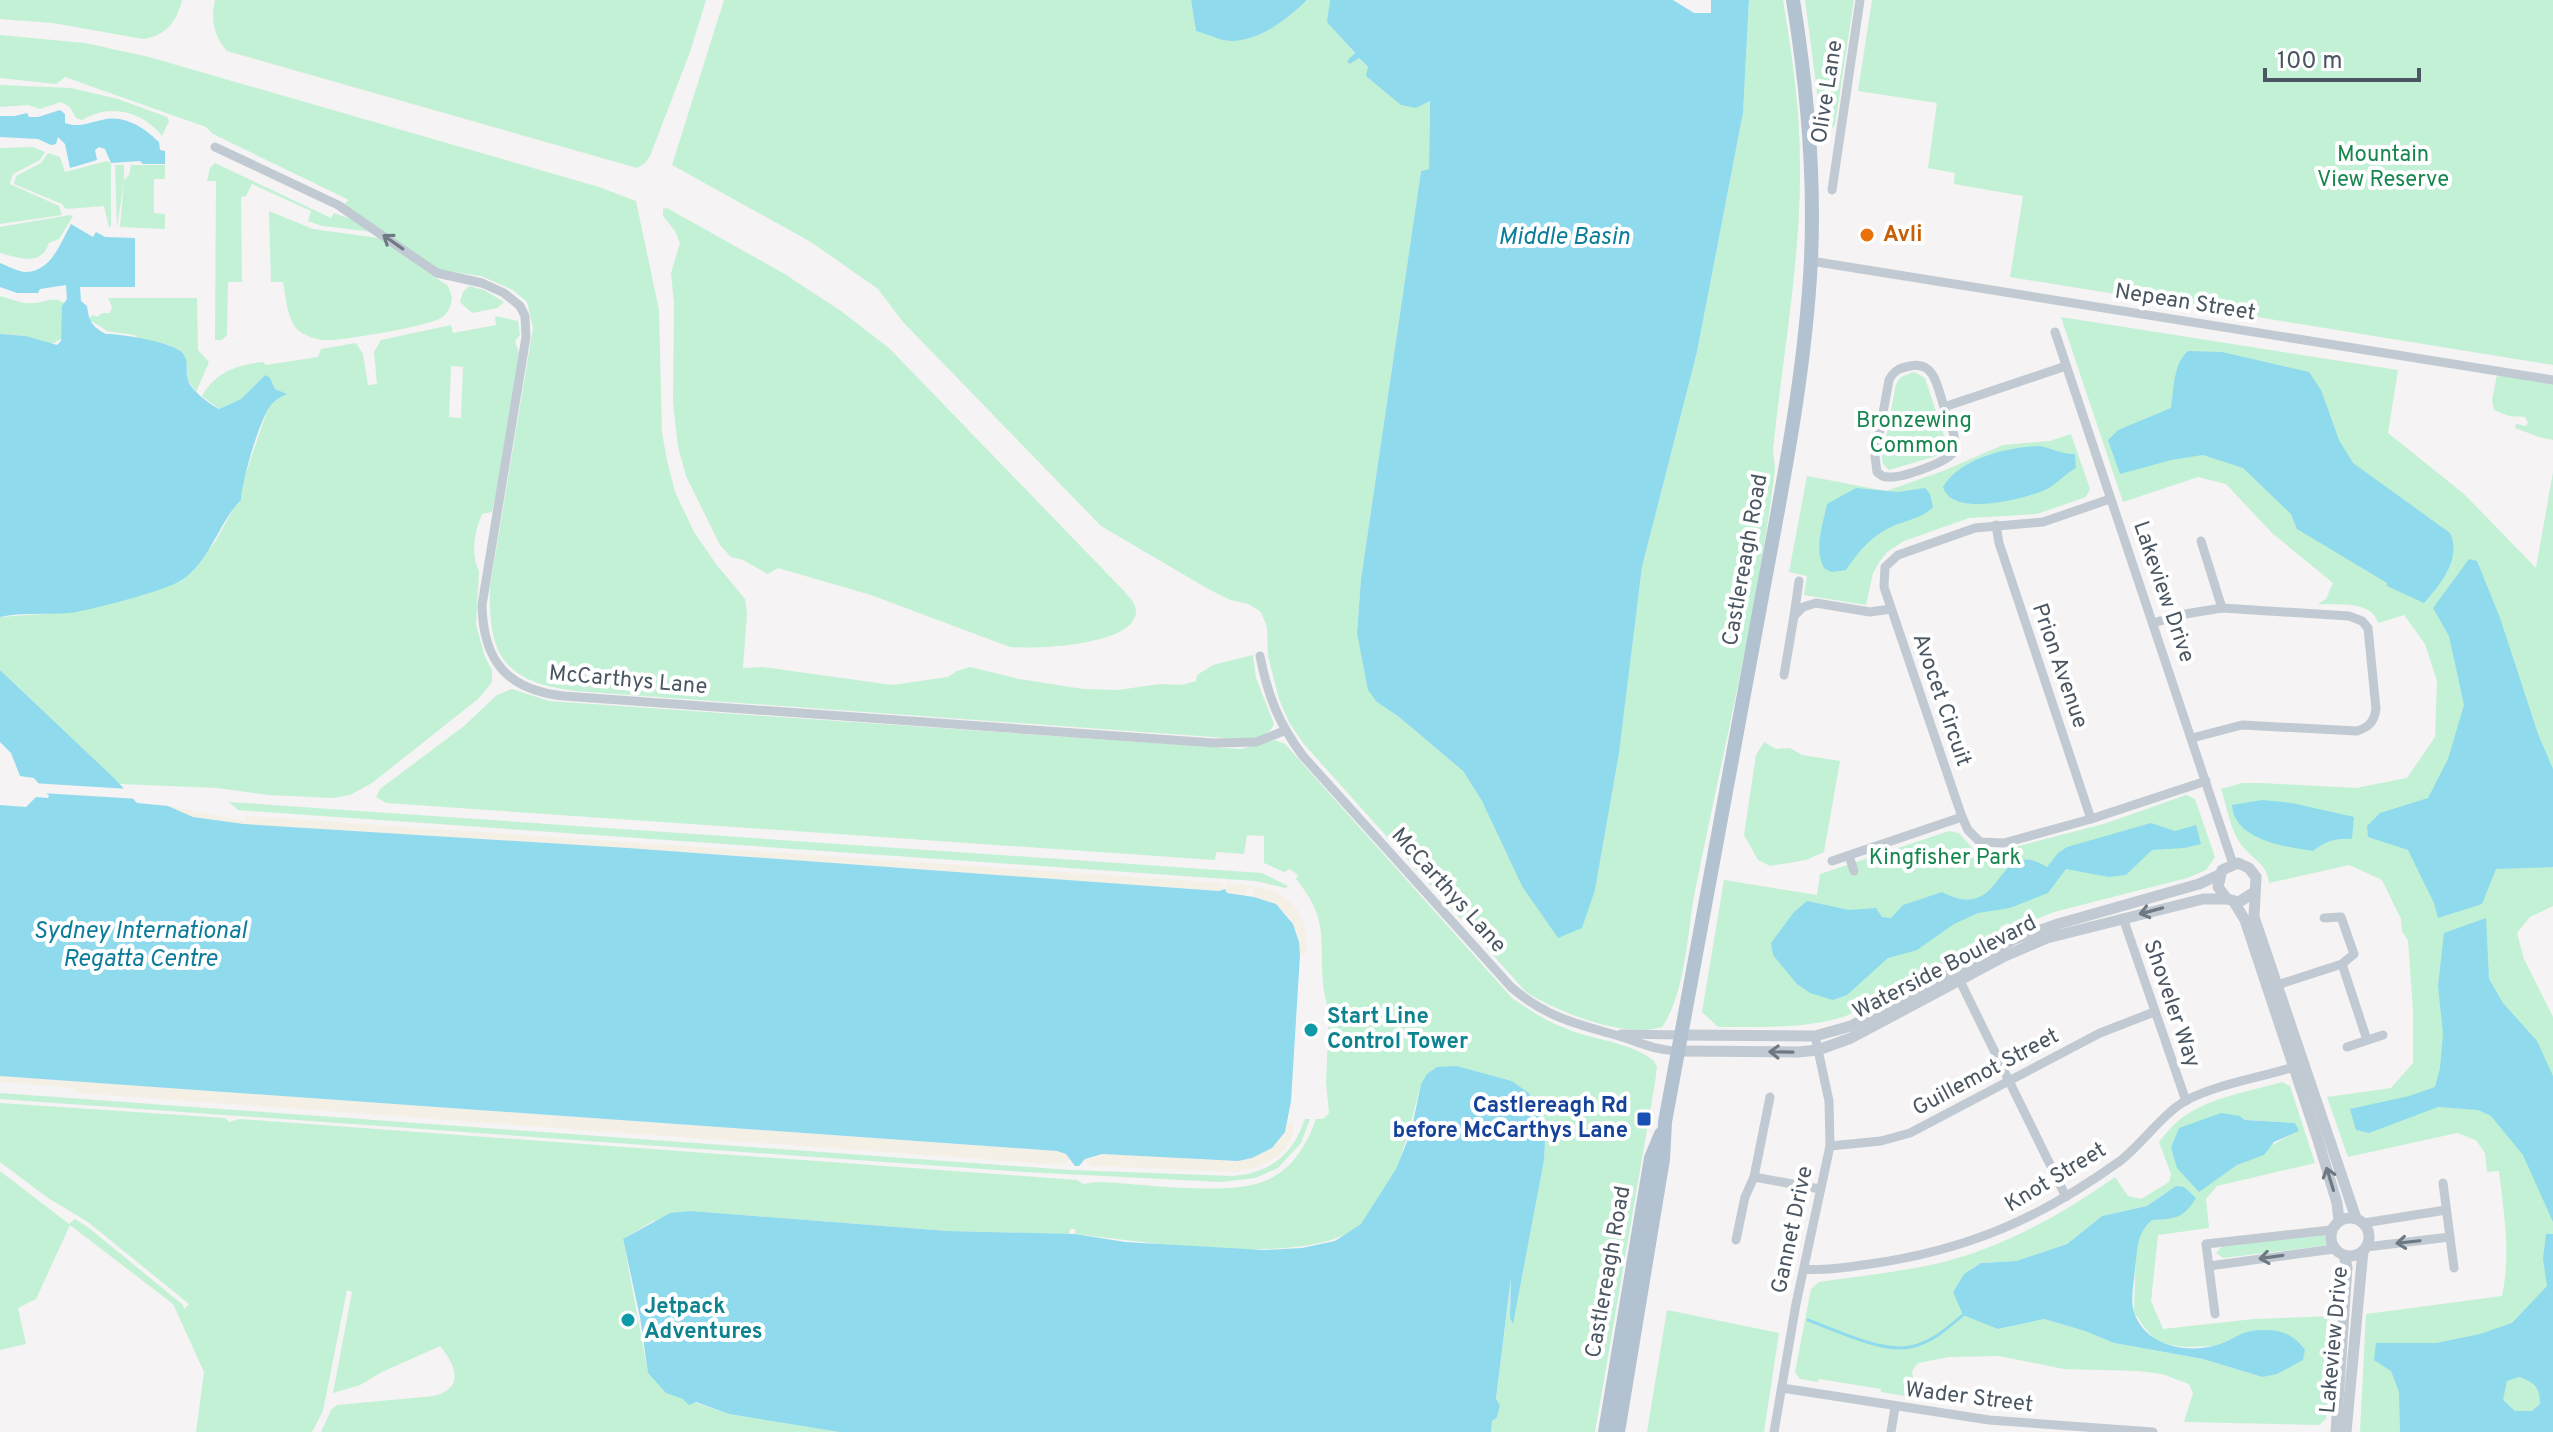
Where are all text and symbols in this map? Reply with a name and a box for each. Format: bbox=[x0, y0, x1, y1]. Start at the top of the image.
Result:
scale bar bbox=[2265, 32, 2419, 82]
street label: Olive Lane bbox=[1807, 38, 1849, 146]
text: 100 m bbox=[2277, 47, 2343, 77]
park label: Mountain View Reserve bbox=[2317, 142, 2449, 194]
place label: Avli bbox=[1883, 222, 1922, 249]
water label: Middle Basin bbox=[1498, 223, 1630, 253]
marker: Avli bbox=[1858, 226, 1876, 244]
one-way arrow bbox=[383, 234, 405, 250]
street label: Nepean Street bbox=[2113, 279, 2257, 327]
park label: Bronzewing Common bbox=[1856, 408, 1972, 460]
street label: Castlereagh Road bbox=[1718, 472, 1774, 648]
street label: Lakeview Drive bbox=[2126, 518, 2200, 666]
street label: Prion Avenue bbox=[2025, 600, 2093, 732]
street label: Avocet Circuit bbox=[1906, 630, 1976, 770]
street label: McCarthys Lane bbox=[548, 661, 708, 701]
street label: McCarthys Lane bbox=[1385, 823, 1511, 959]
park label: Kingfisher Park bbox=[1869, 845, 2021, 872]
one-way arrow bbox=[2138, 904, 2164, 919]
street label: Waterside Boulevard bbox=[1849, 910, 2041, 1026]
water label: Sydney International Regatta Centre bbox=[33, 917, 249, 975]
street label: Shoveler Way bbox=[2137, 937, 2205, 1071]
place label: Start Line Control Tower bbox=[1327, 1004, 1468, 1056]
marker: Start Line Control Tower bbox=[1302, 1021, 1320, 1039]
street label: Guillemot Street bbox=[1908, 1023, 2064, 1123]
one-way arrow bbox=[1768, 1044, 1795, 1060]
place label: Castlereagh Rd before McCarthys Lane bbox=[1392, 1093, 1628, 1145]
marker: Castlereagh Rd before McCarthys Lane bbox=[1635, 1110, 1653, 1128]
street label: Knot Street bbox=[2000, 1137, 2112, 1219]
street label: Gannet Drive bbox=[1766, 1164, 1820, 1296]
one-way arrow bbox=[2322, 1167, 2337, 1193]
street label: Castlereagh Road bbox=[1581, 1184, 1637, 1360]
one-way arrow bbox=[2395, 1235, 2422, 1250]
one-way arrow bbox=[2259, 1250, 2285, 1265]
street label: Lakeview Drive bbox=[2315, 1265, 2355, 1415]
place label: Jetpack Adventures bbox=[644, 1294, 763, 1346]
marker: Jetpack Adventures bbox=[619, 1311, 637, 1329]
street label: Wader Street bbox=[1904, 1377, 2034, 1419]

